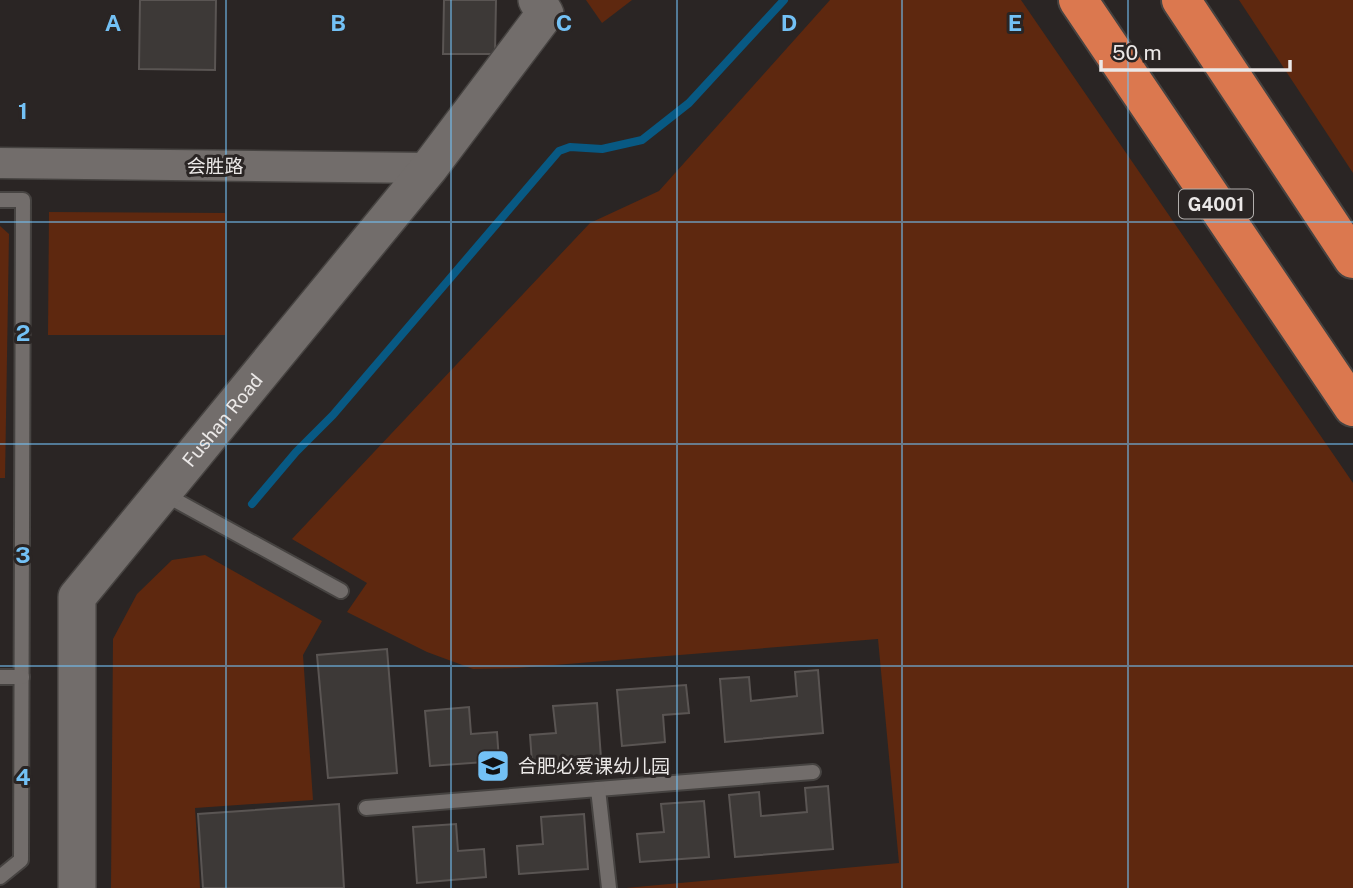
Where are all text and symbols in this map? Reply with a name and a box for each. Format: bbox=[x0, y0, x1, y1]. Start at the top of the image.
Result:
text: A bbox=[105, 9, 122, 36]
text: B bbox=[330, 9, 346, 36]
text: C bbox=[556, 9, 572, 36]
text: D bbox=[781, 9, 797, 36]
text: E bbox=[1008, 9, 1022, 36]
scale bar bbox=[1101, 28, 1290, 72]
text: 50 m bbox=[1112, 40, 1162, 65]
text: 1 bbox=[18, 97, 28, 124]
street label: 会胜路 bbox=[186, 155, 244, 177]
road number: G4001 bbox=[1179, 190, 1253, 218]
text: 2 bbox=[16, 319, 30, 346]
street label: Fushan Road bbox=[178, 369, 267, 471]
text: 3 bbox=[15, 541, 31, 568]
school or university icon: 合肥必爱课幼儿园 bbox=[474, 747, 512, 785]
place label: 合肥必爱课幼儿园 bbox=[518, 755, 670, 777]
text: 4 bbox=[15, 763, 31, 790]

